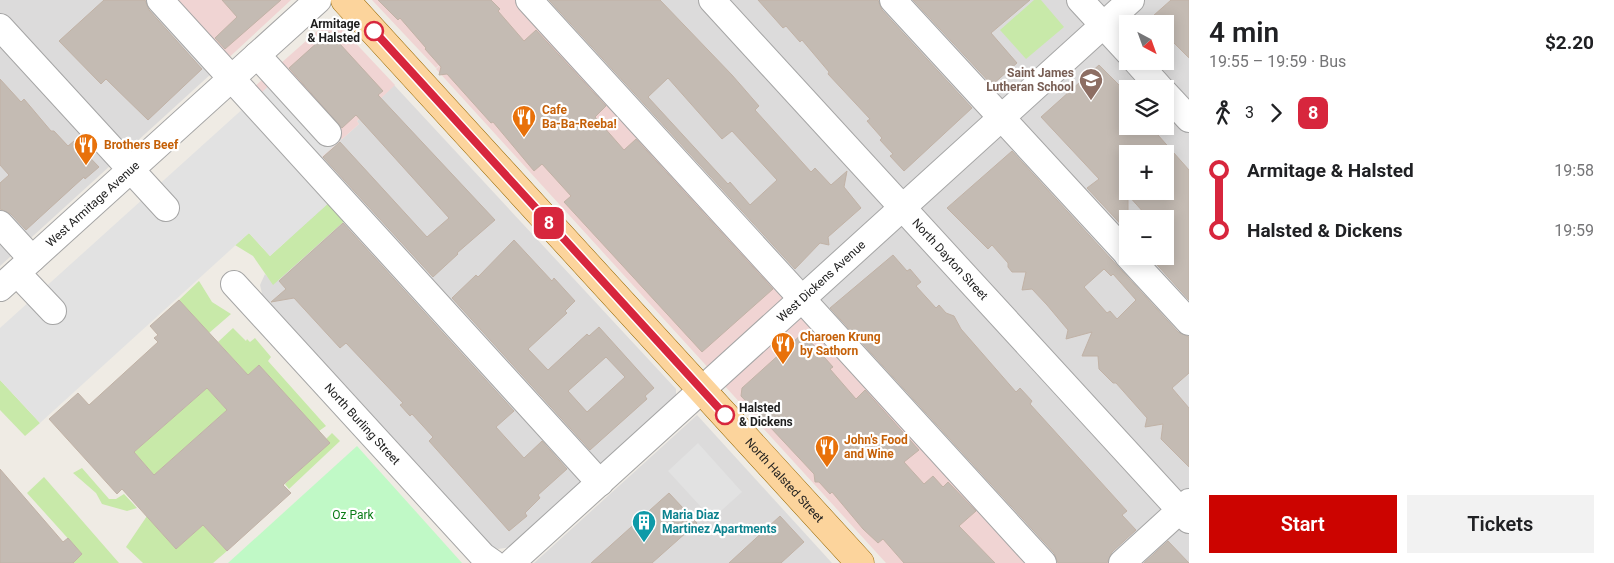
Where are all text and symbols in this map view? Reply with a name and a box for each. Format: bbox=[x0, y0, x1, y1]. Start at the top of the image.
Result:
north arrow bbox=[1119, 15, 1174, 70]
map controls bbox=[1119, 15, 1174, 265]
text: 4 min bbox=[1209, 16, 1279, 49]
place label: Armitage & Halsted bbox=[308, 17, 361, 45]
marker: Armitage & Halsted bbox=[364, 21, 384, 41]
text: $2.20 bbox=[1545, 31, 1594, 54]
text: 19:55 – 19:59 · Bus bbox=[1209, 52, 1346, 71]
place label: Saint James Lutheran School bbox=[986, 66, 1074, 94]
school or university icon: Saint James Lutheran School bbox=[1078, 67, 1104, 101]
button: layers bbox=[1119, 80, 1174, 135]
icon: walk bbox=[1209, 99, 1237, 127]
icon: forward bbox=[1262, 99, 1290, 127]
text: 8 bbox=[1308, 102, 1318, 123]
place label: Cafe Ba-Ba-Reeba! bbox=[542, 103, 617, 131]
text: 3 bbox=[1245, 103, 1254, 122]
restaurant icon: Cafe Ba-Ba-Reeba! bbox=[511, 104, 537, 138]
restaurant icon: Brothers Beef bbox=[73, 132, 99, 166]
place label: Brothers Beef bbox=[104, 138, 179, 152]
button: + bbox=[1119, 145, 1174, 200]
street label: West Armitage Avenue bbox=[43, 158, 142, 250]
text: Armitage & Halsted bbox=[1247, 159, 1414, 182]
text: 19:58 bbox=[1554, 161, 1594, 180]
line badge: 8 bbox=[533, 207, 565, 239]
button: − bbox=[1119, 210, 1174, 265]
text: 8 bbox=[544, 212, 554, 233]
street label: North Dayton Street bbox=[909, 216, 991, 303]
text: Halsted & Dickens bbox=[1247, 219, 1403, 242]
text: 19:59 bbox=[1554, 221, 1594, 240]
street label: West Dickens Avenue bbox=[774, 238, 868, 325]
place label: Charoen Krung by Sathorn bbox=[800, 330, 881, 358]
restaurant icon: Charoen Krung by Sathorn bbox=[770, 331, 796, 365]
street label: North Burling Street bbox=[322, 381, 403, 468]
place label: Halsted & Dickens bbox=[739, 401, 793, 429]
marker: Halsted & Dickens bbox=[715, 405, 735, 425]
place label: John's Food and Wine bbox=[844, 433, 908, 461]
restaurant icon: John's Food and Wine bbox=[814, 434, 840, 468]
street label: North Halsted Street bbox=[742, 435, 826, 525]
button: Start bbox=[1209, 495, 1397, 553]
button: Tickets bbox=[1407, 495, 1594, 553]
park label: Oz Park bbox=[332, 508, 375, 522]
place label: Maria Diaz Martinez Apartments bbox=[662, 508, 777, 536]
building icon: Maria Diaz Martinez Apartments bbox=[631, 509, 657, 543]

